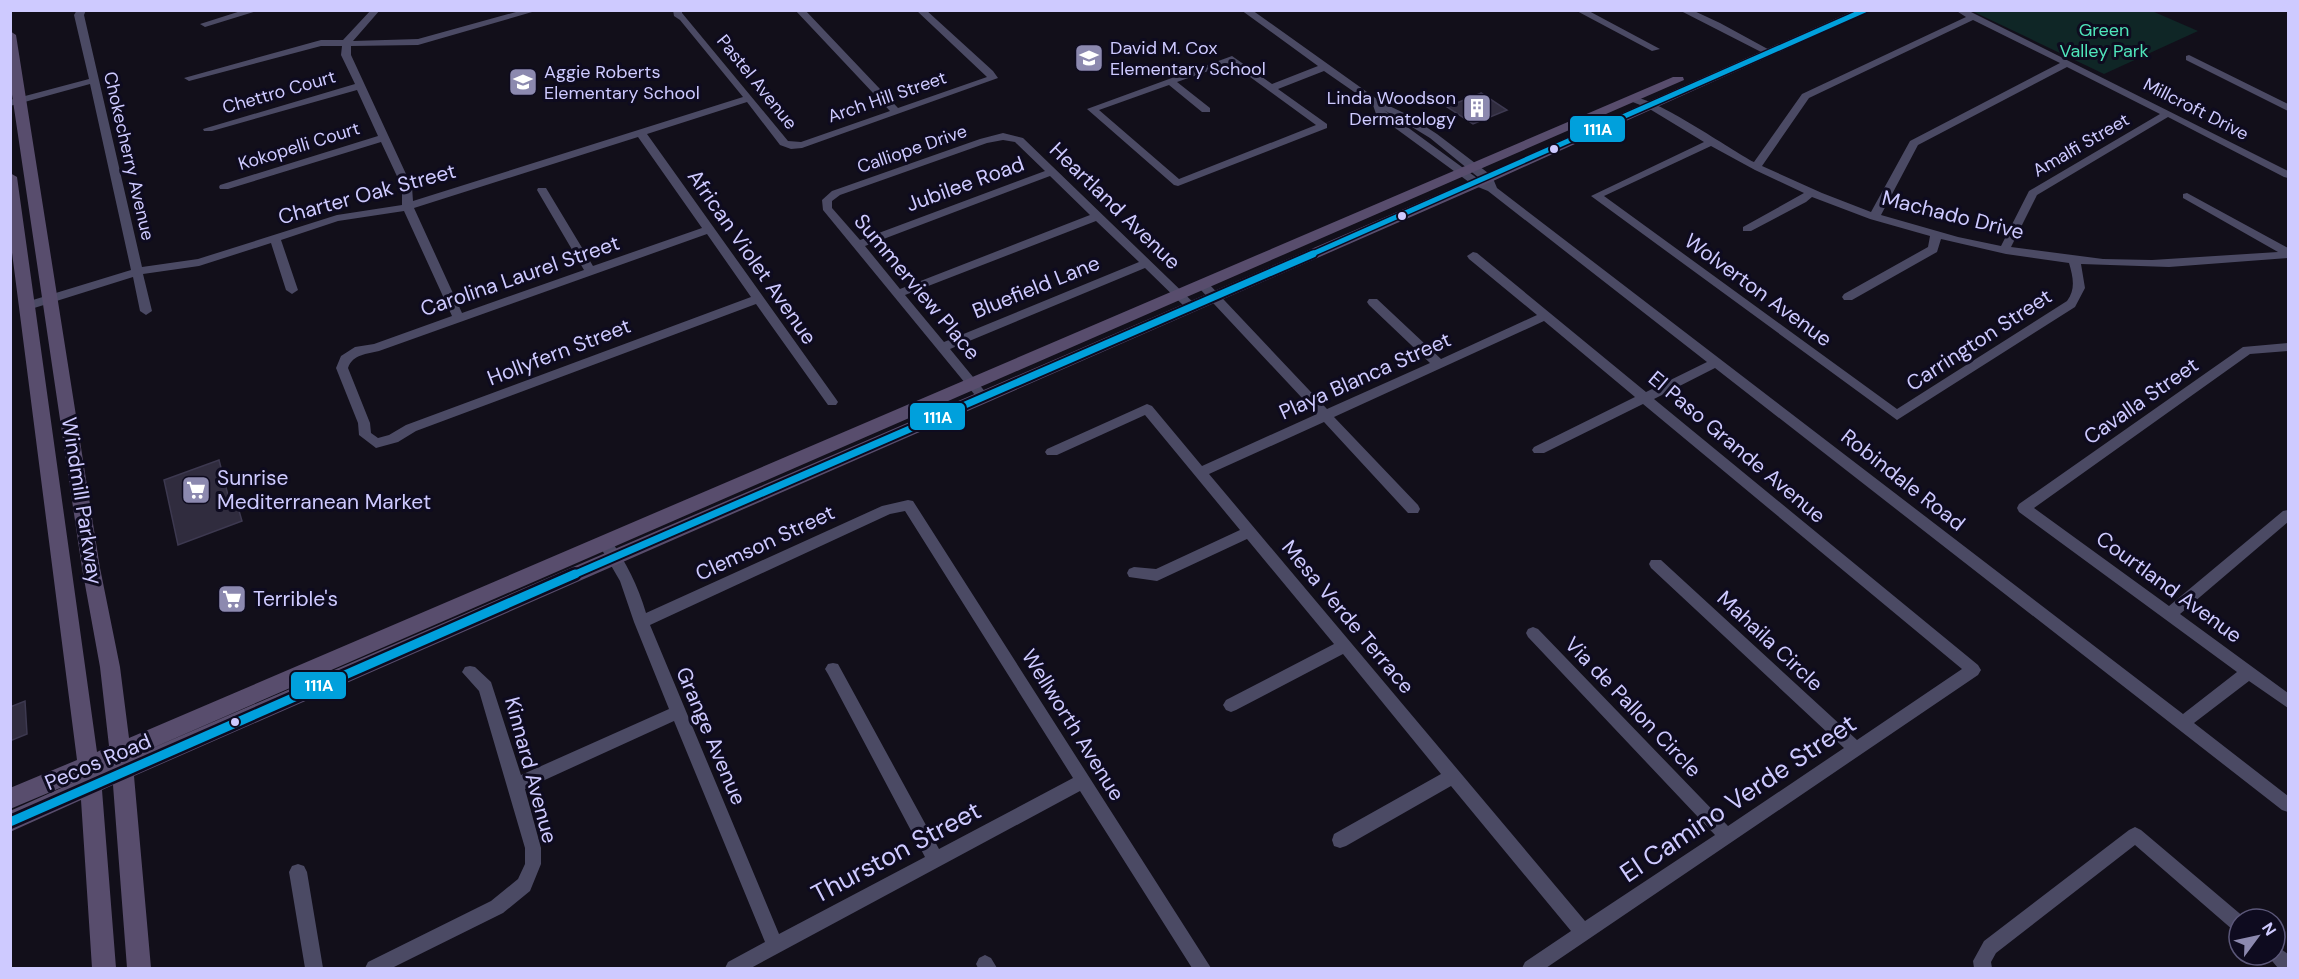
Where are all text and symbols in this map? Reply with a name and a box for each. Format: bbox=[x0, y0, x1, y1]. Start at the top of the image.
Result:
park label: Green Valley Park bbox=[2059, 18, 2149, 63]
street label: Pastel Avenue bbox=[711, 30, 803, 134]
place label: David M. Cox Elementary School bbox=[1110, 36, 1266, 81]
school or university icon: David M. Cox Elementary School bbox=[1073, 42, 1105, 74]
place label: Aggie Roberts Elementary School bbox=[544, 60, 700, 105]
street label: Chettro Court bbox=[220, 64, 338, 120]
street label: Arch Hill Street bbox=[824, 65, 950, 129]
school or university icon: Aggie Roberts Elementary School bbox=[507, 66, 539, 98]
street label: Chokecherry Avenue bbox=[98, 69, 160, 243]
street label: Millcroft Drive bbox=[2139, 72, 2253, 146]
place label: Linda Woodson Dermatology bbox=[1327, 86, 1456, 131]
building icon: Linda Woodson Dermatology bbox=[1461, 92, 1493, 124]
street label: Amalfi Street bbox=[2028, 108, 2134, 182]
line badge: 111A bbox=[1569, 115, 1626, 143]
street label: Kokopelli Court bbox=[235, 116, 363, 176]
street label: Calliope Drive bbox=[854, 119, 970, 179]
text: 111A bbox=[1584, 119, 1612, 140]
street label: Heartland Avenue bbox=[1043, 136, 1187, 276]
unlabelled marker bbox=[1548, 143, 1560, 155]
street label: Jubilee Road bbox=[902, 150, 1028, 218]
street label: Charter Oak Street bbox=[275, 157, 459, 231]
street label: African Violet Avenue bbox=[681, 164, 823, 350]
street label: Machado Drive bbox=[1879, 184, 2027, 246]
street label: Summerview Place bbox=[848, 208, 987, 366]
unlabelled marker bbox=[1396, 210, 1408, 222]
street label: Wolverton Avenue bbox=[1679, 227, 1837, 353]
street label: Carolina Laurel Street bbox=[417, 229, 623, 323]
street label: Bluefield Lane bbox=[968, 249, 1104, 325]
street label: Carrington Street bbox=[1901, 282, 2057, 398]
street label: Hollyfern Street bbox=[483, 312, 635, 392]
street label: Playa Blanca Street bbox=[1275, 326, 1455, 426]
street label: Cavalla Street bbox=[2078, 351, 2204, 451]
street label: El Paso Grande Avenue bbox=[1643, 365, 1831, 529]
line badge: 111A bbox=[909, 402, 966, 431]
text: 111A bbox=[924, 407, 952, 428]
street label: Windmill Parkway bbox=[55, 415, 109, 587]
street label: Robindale Road bbox=[1835, 423, 1971, 537]
place label: Sunrise Mediterranean Market bbox=[217, 464, 431, 516]
supermarket icon: Sunrise Mediterranean Market bbox=[180, 474, 212, 506]
street label: Clemson Street bbox=[691, 499, 839, 587]
street label: Courtland Avenue bbox=[2090, 525, 2248, 649]
street label: Mesa Verde Terrace bbox=[1275, 534, 1421, 700]
supermarket icon: Terrible's bbox=[216, 583, 248, 615]
place label: Terrible's bbox=[253, 585, 338, 613]
street label: Mahaila Circle bbox=[1711, 585, 1829, 697]
street label: Via de Pallon Circle bbox=[1559, 631, 1708, 783]
street label: Wellworth Avenue bbox=[1015, 644, 1131, 806]
street label: Grange Avenue bbox=[669, 663, 753, 809]
line badge: 111A bbox=[290, 671, 347, 700]
text: 111A bbox=[305, 675, 333, 696]
street label: Kinnard Avenue bbox=[498, 694, 564, 846]
street label: El Camino Verde Street bbox=[1613, 706, 1863, 890]
unlabelled marker bbox=[229, 716, 241, 728]
street label: Pecos Road bbox=[41, 727, 155, 797]
street label: Thurston Street bbox=[805, 793, 987, 911]
north arrow bbox=[2227, 907, 2287, 967]
text: N bbox=[2257, 918, 2281, 940]

